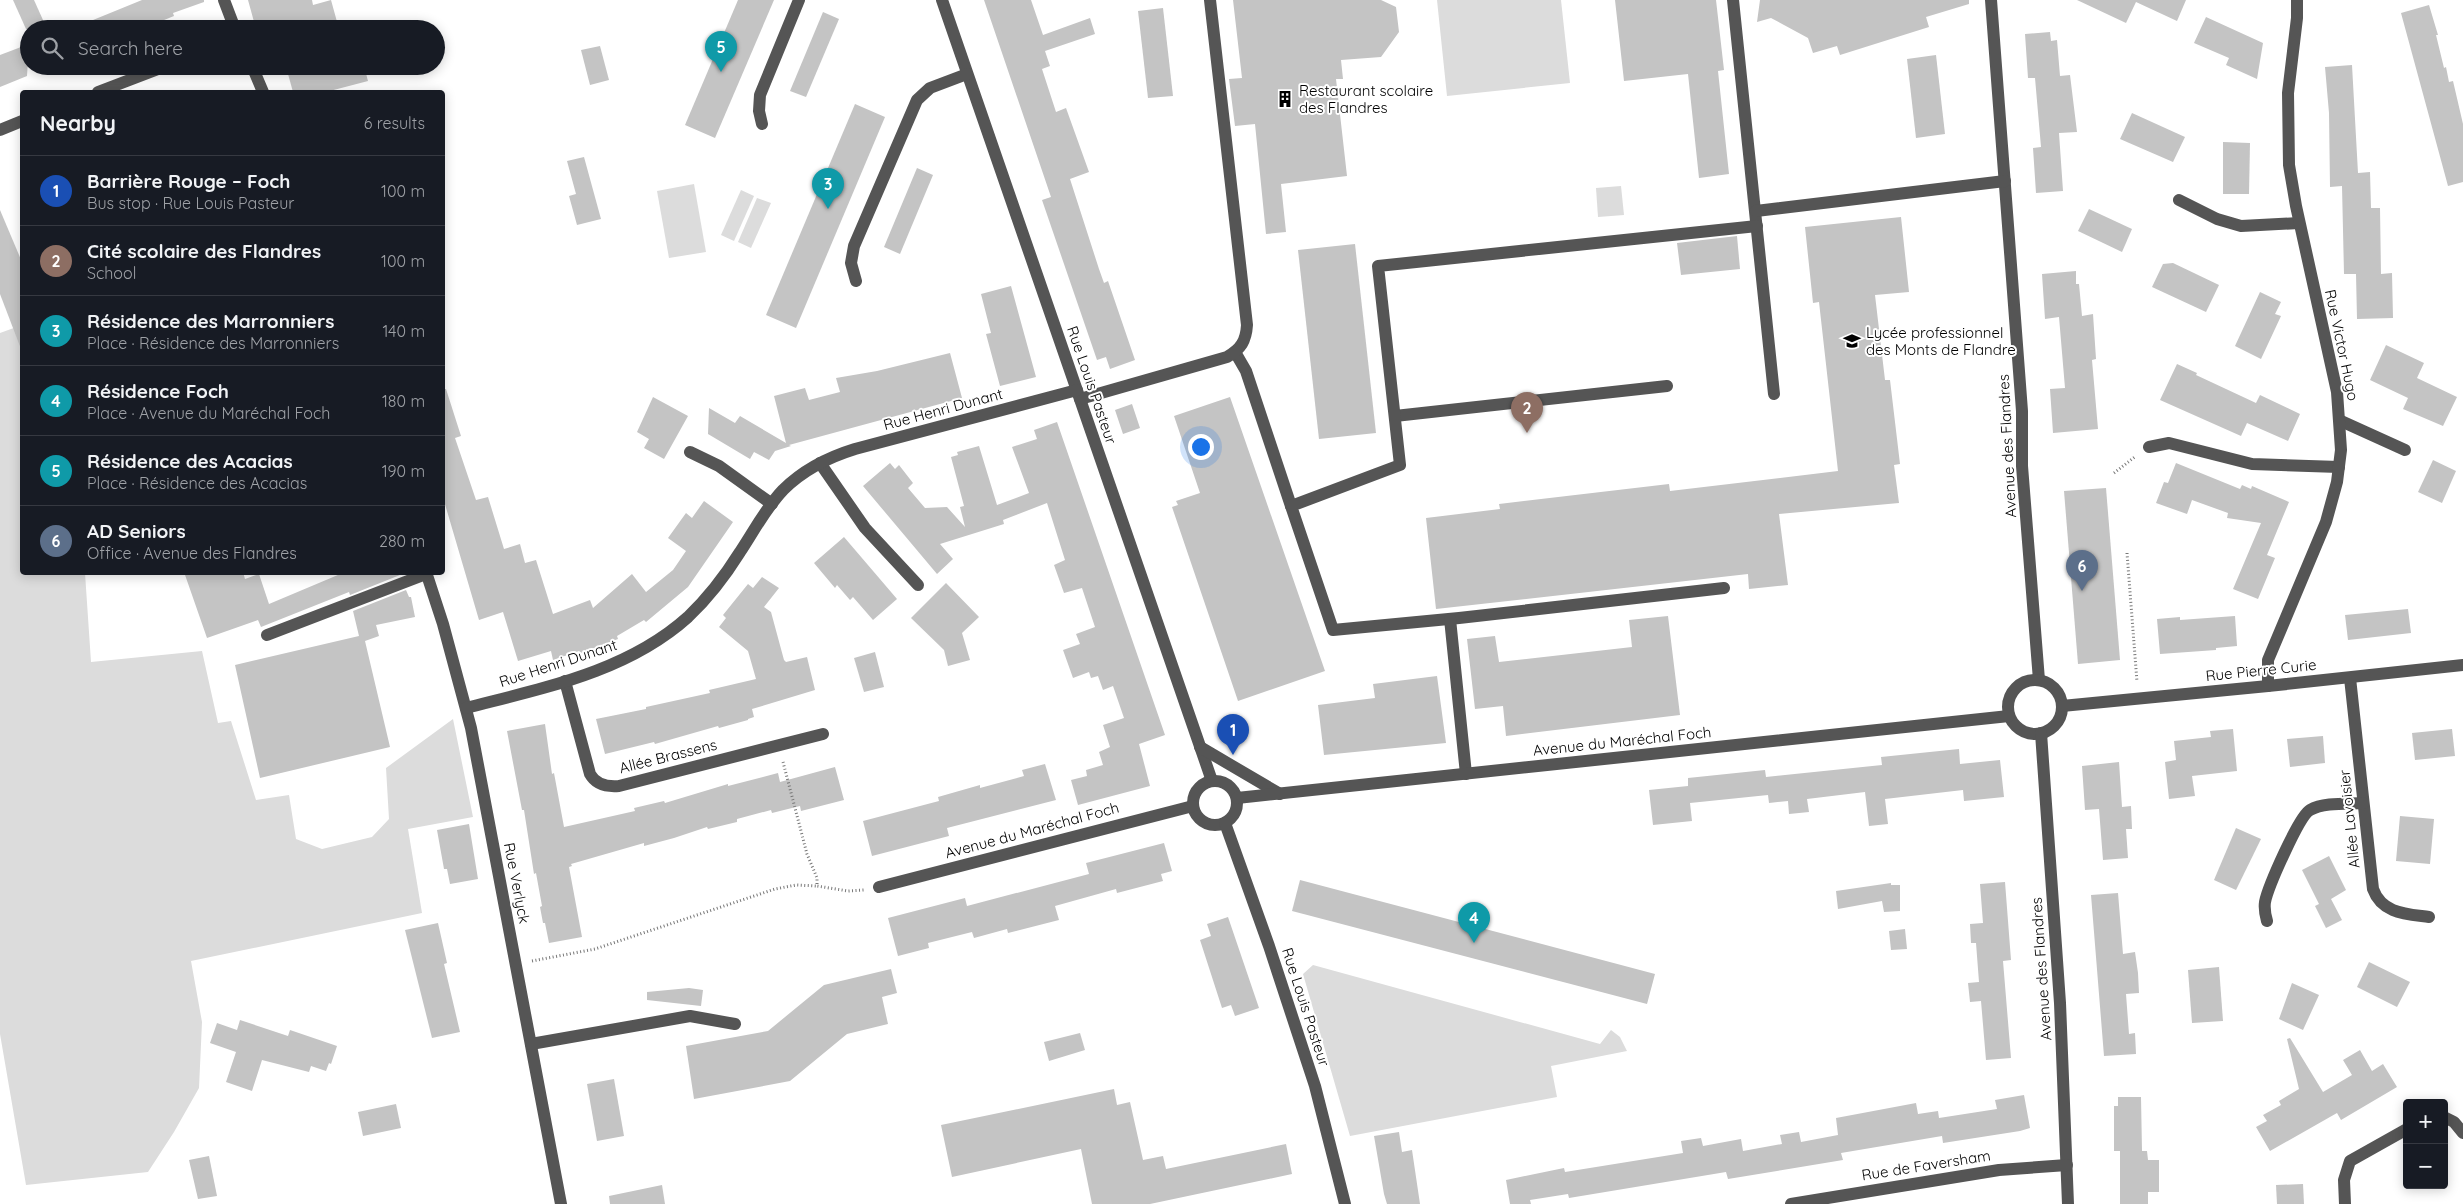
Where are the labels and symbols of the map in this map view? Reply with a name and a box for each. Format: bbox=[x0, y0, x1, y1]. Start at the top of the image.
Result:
pin: 5 bbox=[705, 31, 737, 72]
place label: Restaurant scolaire des Flandres bbox=[1299, 81, 1433, 117]
building icon: Restaurant scolaire des Flandres bbox=[1275, 89, 1295, 109]
pin: 3 bbox=[812, 168, 844, 209]
street label: Rue Victor Hugo bbox=[2321, 288, 2363, 402]
street label: Rue Louis Pasteur bbox=[1063, 323, 1121, 447]
place label: Lycée professionnel des Monts de Flandre bbox=[1866, 323, 2016, 359]
school or university icon: Lycée professionnel des Monts de Flandre bbox=[1842, 331, 1862, 351]
street label: Avenue des Flandres bbox=[1994, 374, 2020, 518]
street label: Rue Henri Dunant bbox=[881, 384, 1005, 434]
pin: 2 bbox=[1511, 392, 1543, 433]
your location bbox=[1188, 434, 1214, 460]
pin: 6 bbox=[2066, 550, 2098, 591]
street label: Rue Henri Dunant bbox=[497, 635, 619, 691]
street label: Rue Pierre Curie bbox=[2205, 655, 2317, 685]
pin: 1 bbox=[1217, 714, 1249, 755]
street label: Avenue du Maréchal Foch bbox=[1532, 722, 1712, 760]
street label: Allée Brassens bbox=[617, 735, 719, 777]
street label: Allée Lavoisier bbox=[2334, 769, 2364, 869]
street label: Avenue du Maréchal Foch bbox=[943, 798, 1121, 862]
street label: Rue Verlyck bbox=[500, 841, 534, 925]
street label: Avenue des Flandres bbox=[2027, 897, 2055, 1041]
pin: 4 bbox=[1458, 902, 1490, 943]
street label: Rue Louis Pasteur bbox=[1278, 945, 1334, 1069]
street label: Rue de Faversham bbox=[1860, 1145, 1992, 1185]

